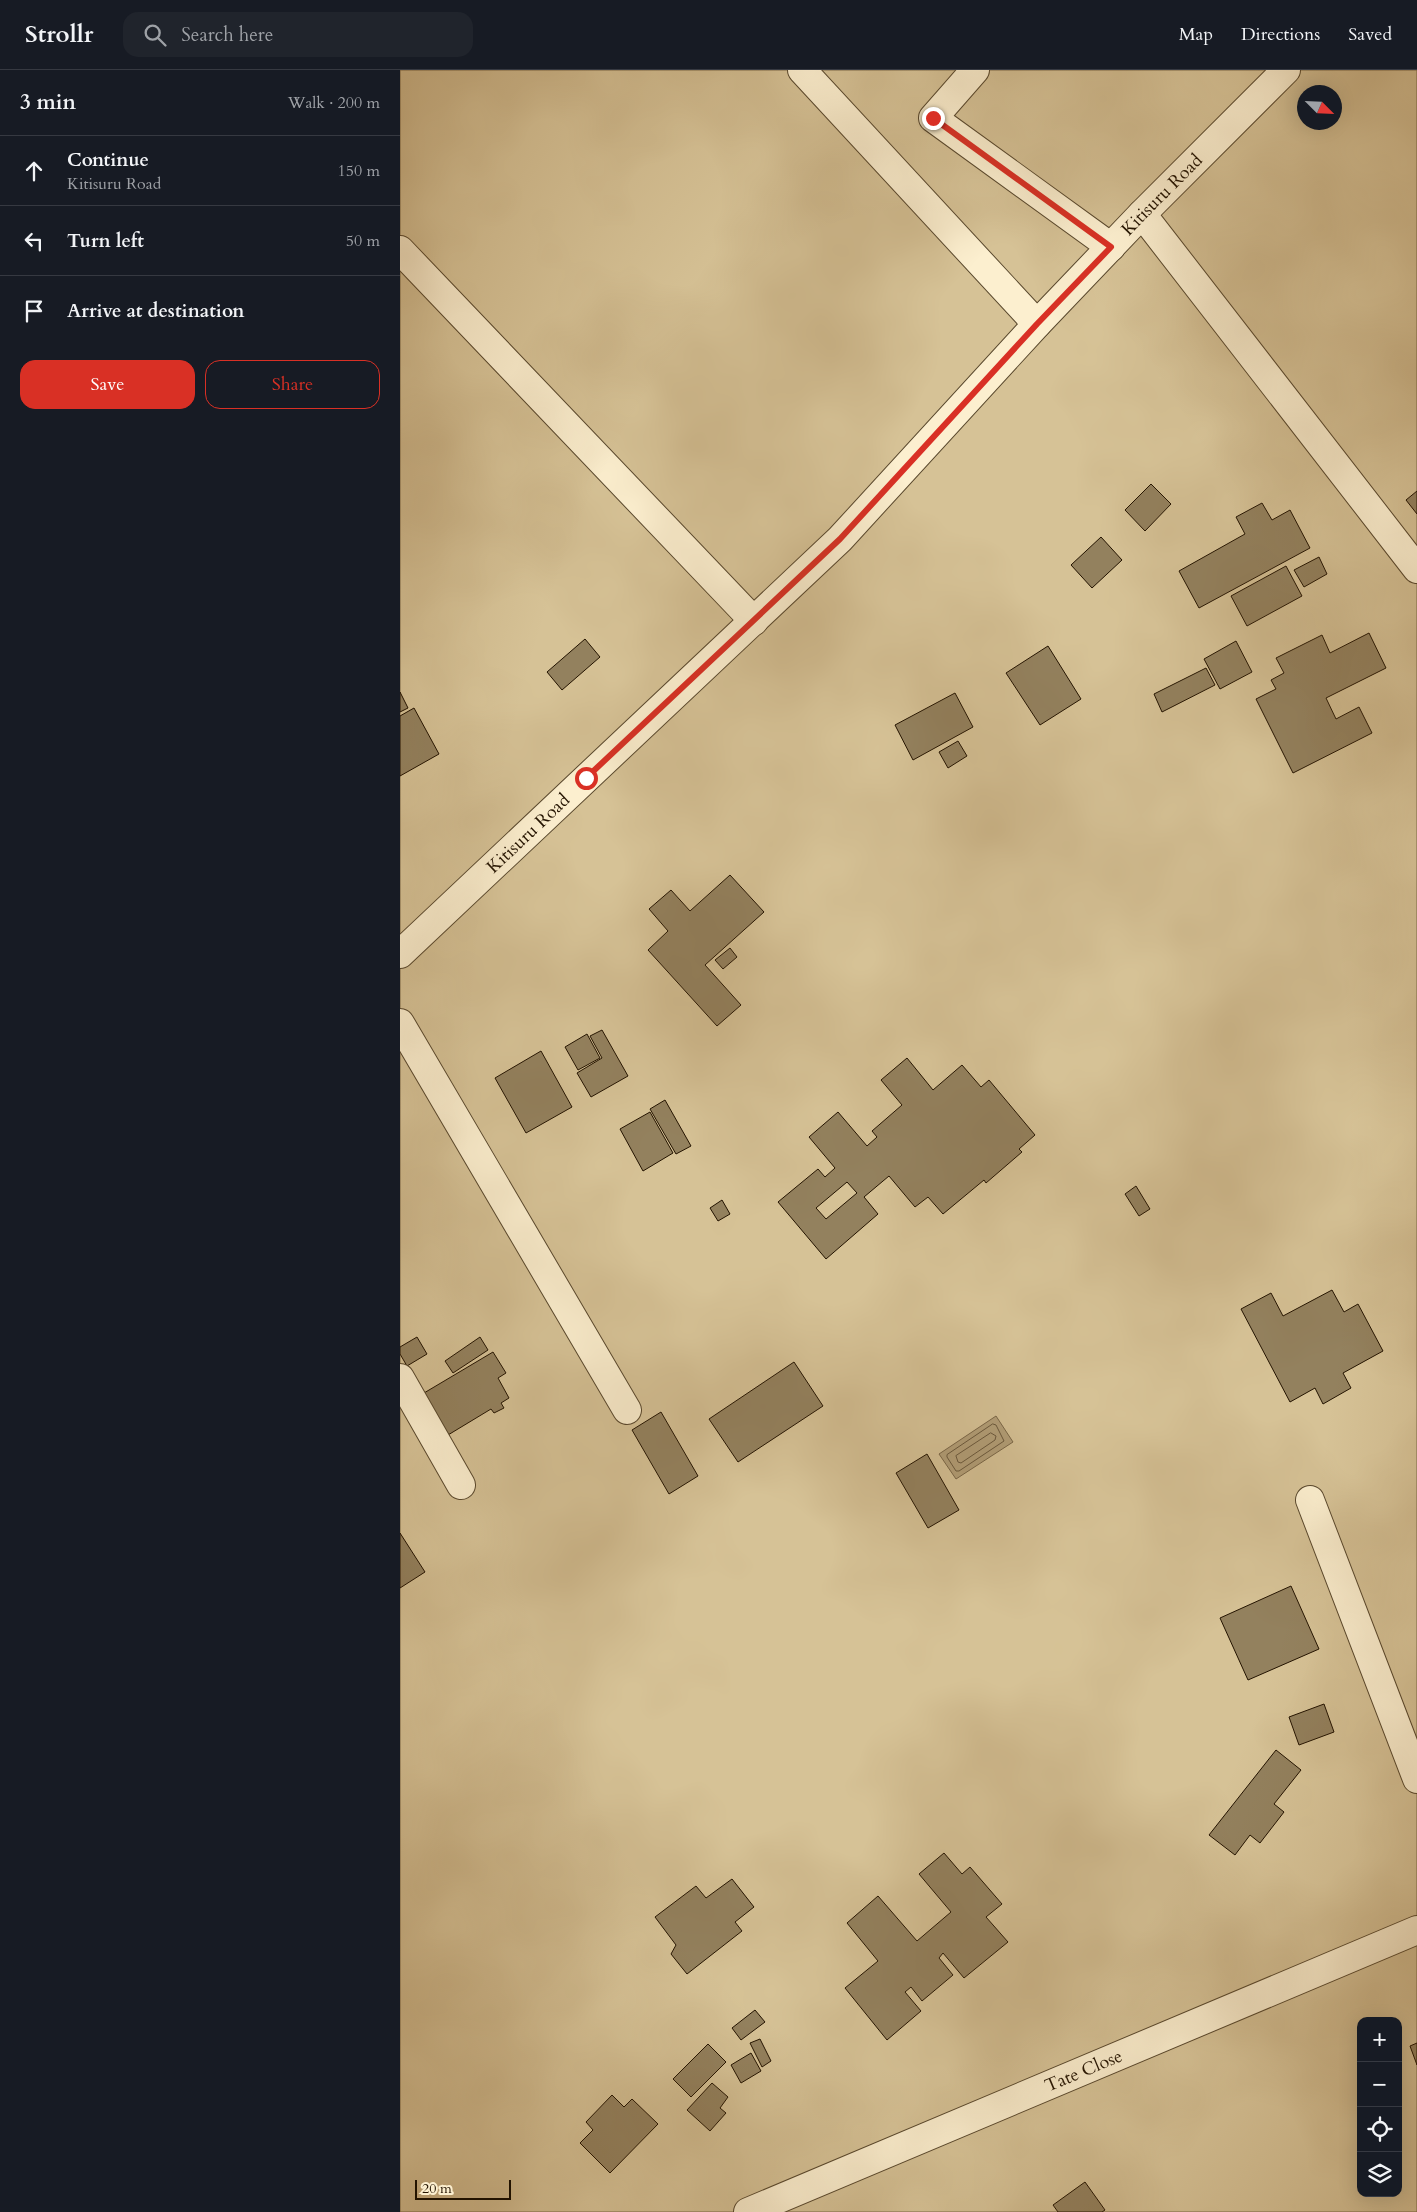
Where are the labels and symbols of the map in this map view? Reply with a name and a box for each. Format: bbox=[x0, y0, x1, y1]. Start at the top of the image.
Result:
north arrow bbox=[1297, 85, 1342, 130]
route end bbox=[922, 107, 945, 130]
street label: Kitisuru Road bbox=[1115, 148, 1208, 241]
route start bbox=[575, 767, 598, 790]
street label: Kitisuru Road bbox=[481, 787, 575, 879]
street label: Tate Close bbox=[1041, 2043, 1126, 2098]
scale bar bbox=[415, 2177, 511, 2200]

